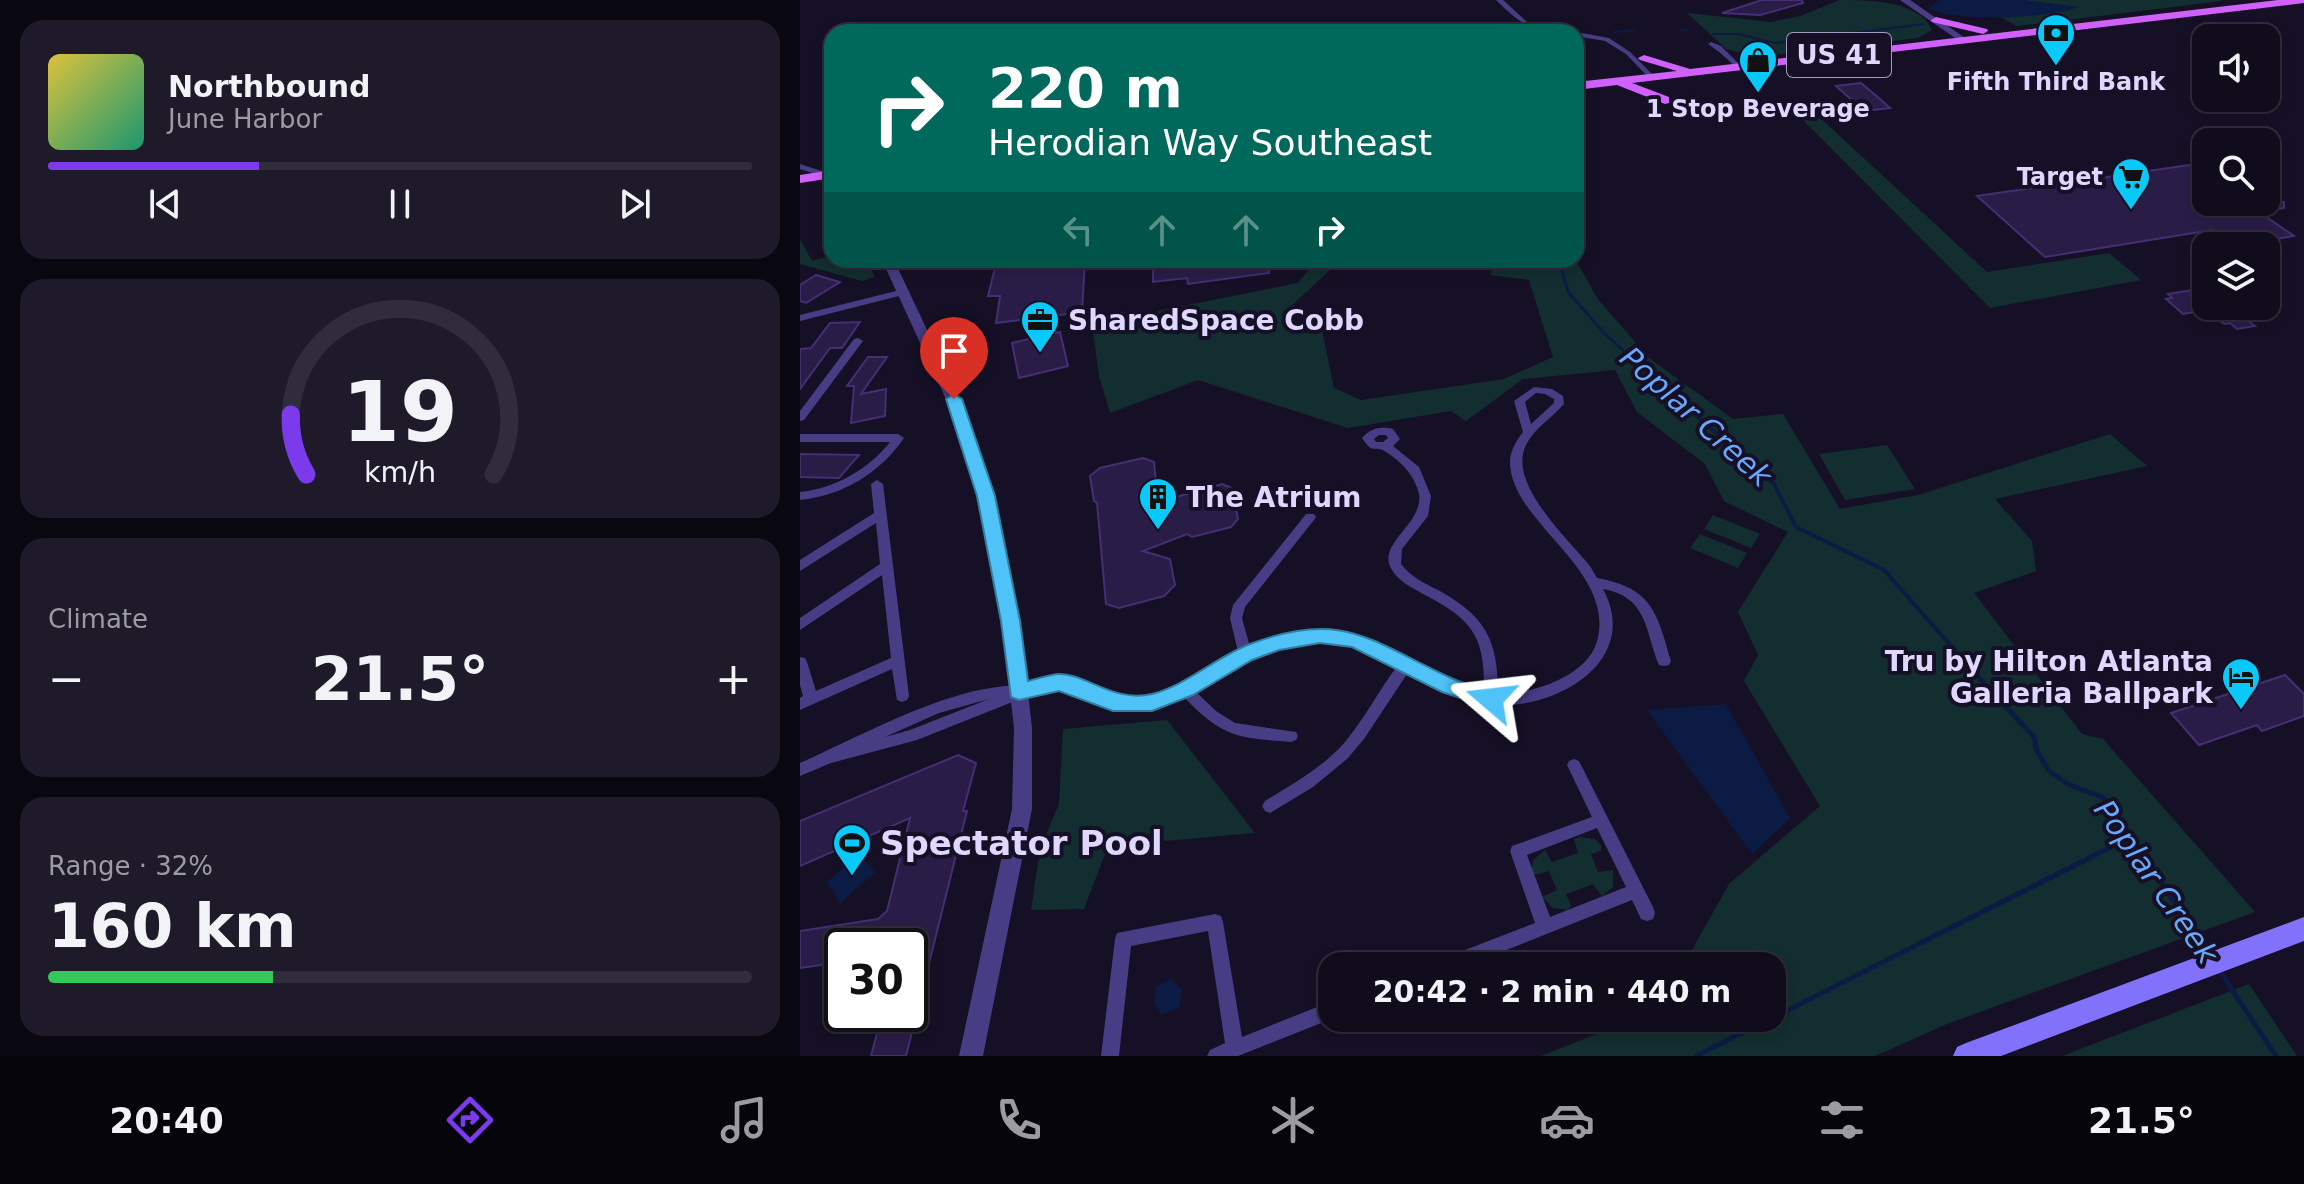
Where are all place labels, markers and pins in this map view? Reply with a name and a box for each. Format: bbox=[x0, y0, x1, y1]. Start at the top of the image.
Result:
bank icon: Fifth Third Bank bbox=[2035, 12, 2077, 67]
shop icon: 1 Stop Beverage bbox=[1737, 39, 1779, 94]
place label: Fifth Third Bank bbox=[1947, 68, 2166, 96]
place label: 1 Stop Beverage bbox=[1646, 95, 1870, 123]
supermarket icon: Target bbox=[2110, 156, 2152, 211]
place label: Target bbox=[2017, 163, 2103, 191]
office icon: SharedSpace Cobb bbox=[1019, 299, 1061, 354]
place label: SharedSpace Cobb bbox=[1068, 304, 1364, 337]
pin bbox=[920, 317, 988, 399]
building icon: The Atrium bbox=[1137, 476, 1179, 531]
place label: The Atrium bbox=[1186, 481, 1361, 514]
place label: Tru by Hilton Atlanta Galleria Ballpark bbox=[1885, 645, 2214, 710]
hotel icon: Tru by Hilton Atlanta Galleria Ballpark bbox=[2220, 656, 2262, 711]
sports icon: Spectator Pool bbox=[831, 822, 873, 877]
place label: Spectator Pool bbox=[880, 823, 1163, 863]

